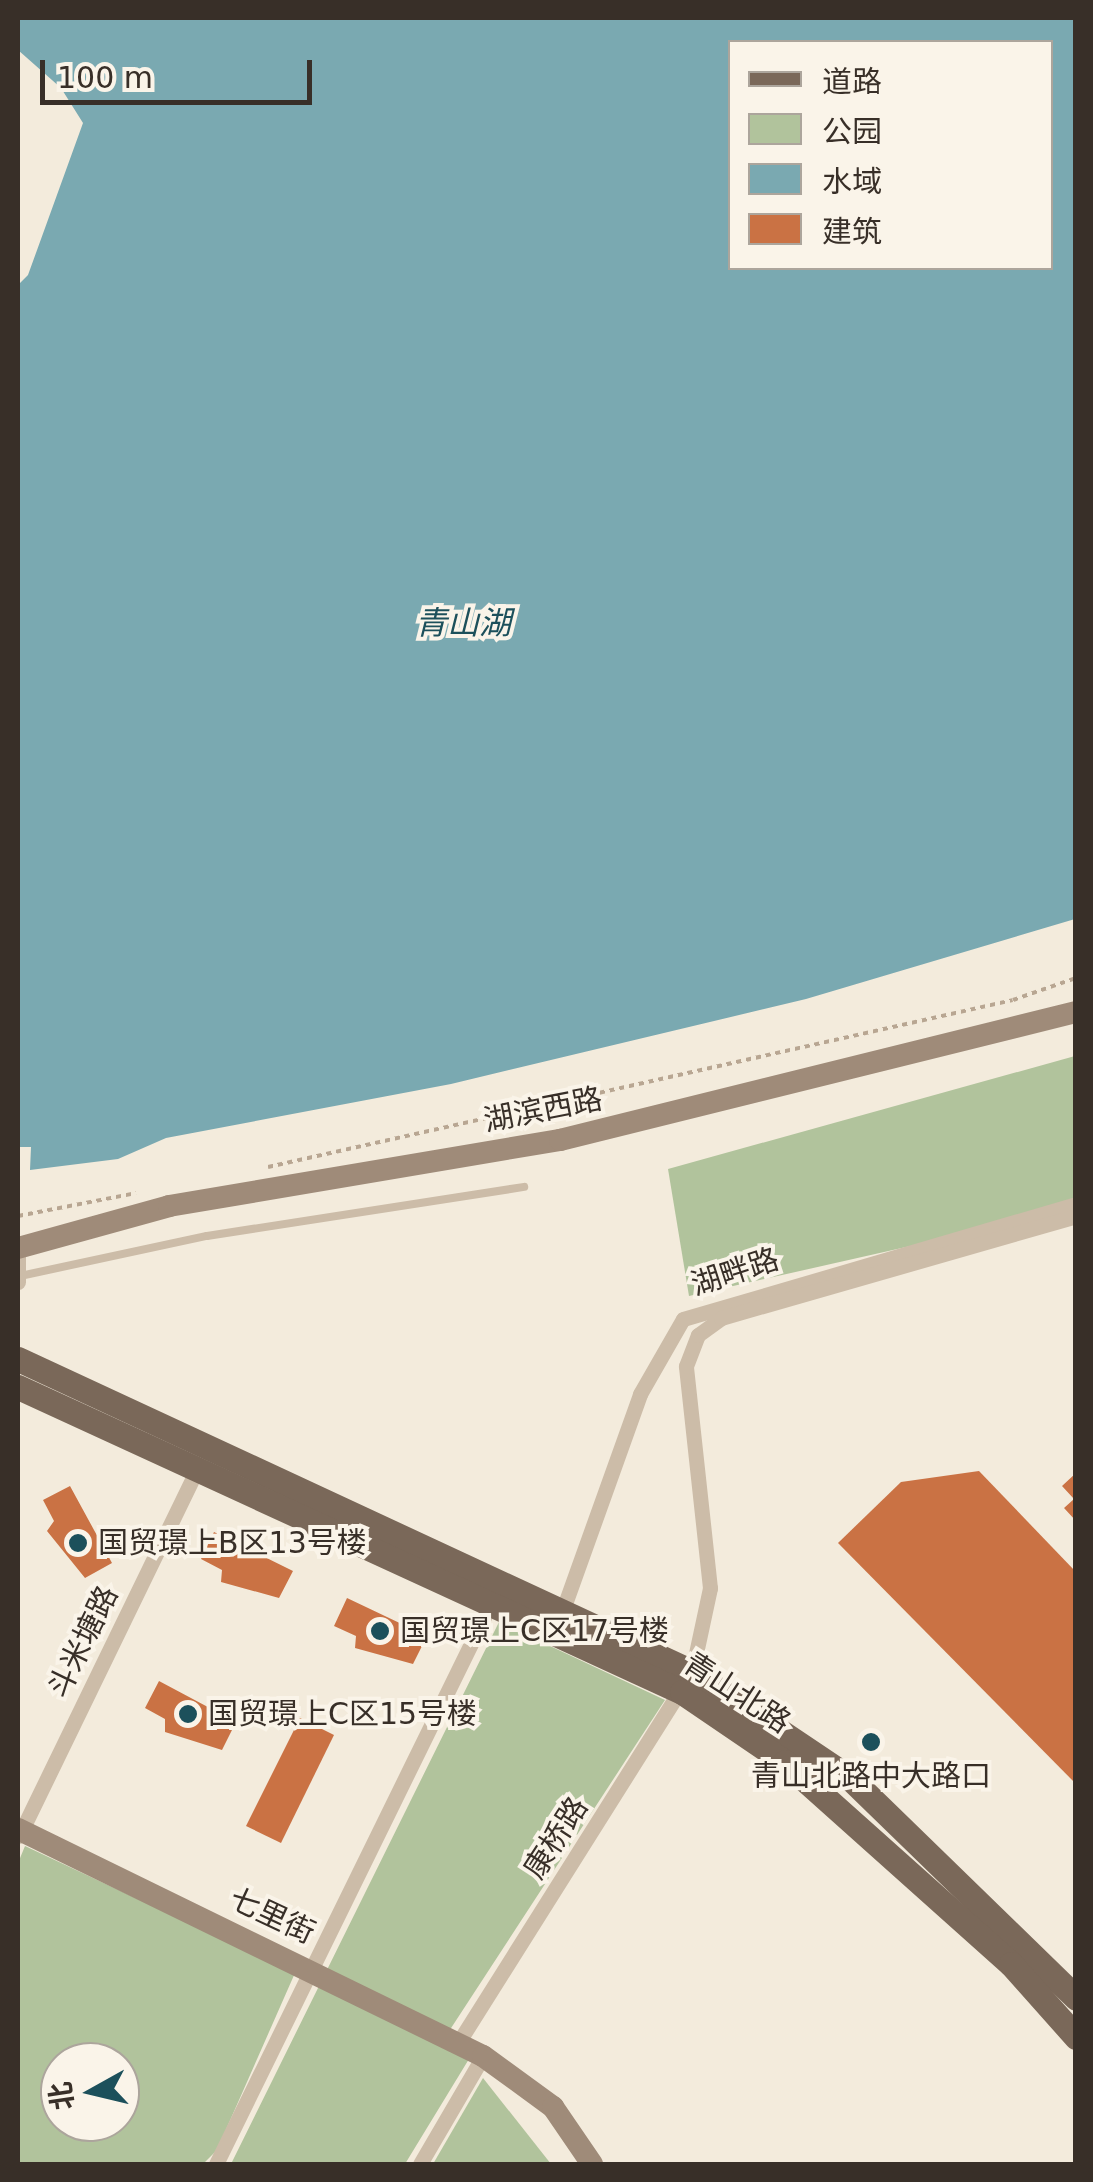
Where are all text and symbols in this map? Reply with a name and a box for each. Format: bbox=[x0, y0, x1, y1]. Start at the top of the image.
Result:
scale bar bbox=[45, 40, 318, 102]
legend bbox=[728, 40, 1053, 270]
text: 100 m bbox=[57, 60, 153, 95]
text: 道路 bbox=[822, 64, 882, 99]
text: 公园 bbox=[822, 114, 882, 149]
text: 水域 bbox=[822, 164, 882, 199]
text: 建筑 bbox=[822, 214, 882, 249]
water label: 青山湖 bbox=[415, 604, 511, 642]
street label: 湖滨西路 bbox=[481, 1081, 605, 1139]
street label: 湖畔路 bbox=[687, 1241, 783, 1303]
place label: 国贸璟上B区13号楼 bbox=[98, 1525, 367, 1561]
marker: 国贸璟上B区13号楼 bbox=[67, 1532, 89, 1554]
street label: 斗米塘路 bbox=[41, 1580, 125, 1704]
place label: 国贸璟上C区17号楼 bbox=[400, 1613, 669, 1649]
marker: 国贸璟上C区17号楼 bbox=[369, 1620, 391, 1642]
street label: 青山北路 bbox=[677, 1645, 797, 1741]
place label: 国贸璟上C区15号楼 bbox=[208, 1696, 477, 1732]
marker: 国贸璟上C区15号楼 bbox=[177, 1703, 199, 1725]
marker: 青山北路中大路口 bbox=[860, 1731, 882, 1753]
place label: 青山北路中大路口 bbox=[751, 1758, 991, 1794]
street label: 康桥路 bbox=[516, 1790, 596, 1886]
street label: 七里街 bbox=[224, 1881, 320, 1951]
north arrow bbox=[40, 2042, 140, 2142]
text: 北 bbox=[43, 2080, 80, 2112]

